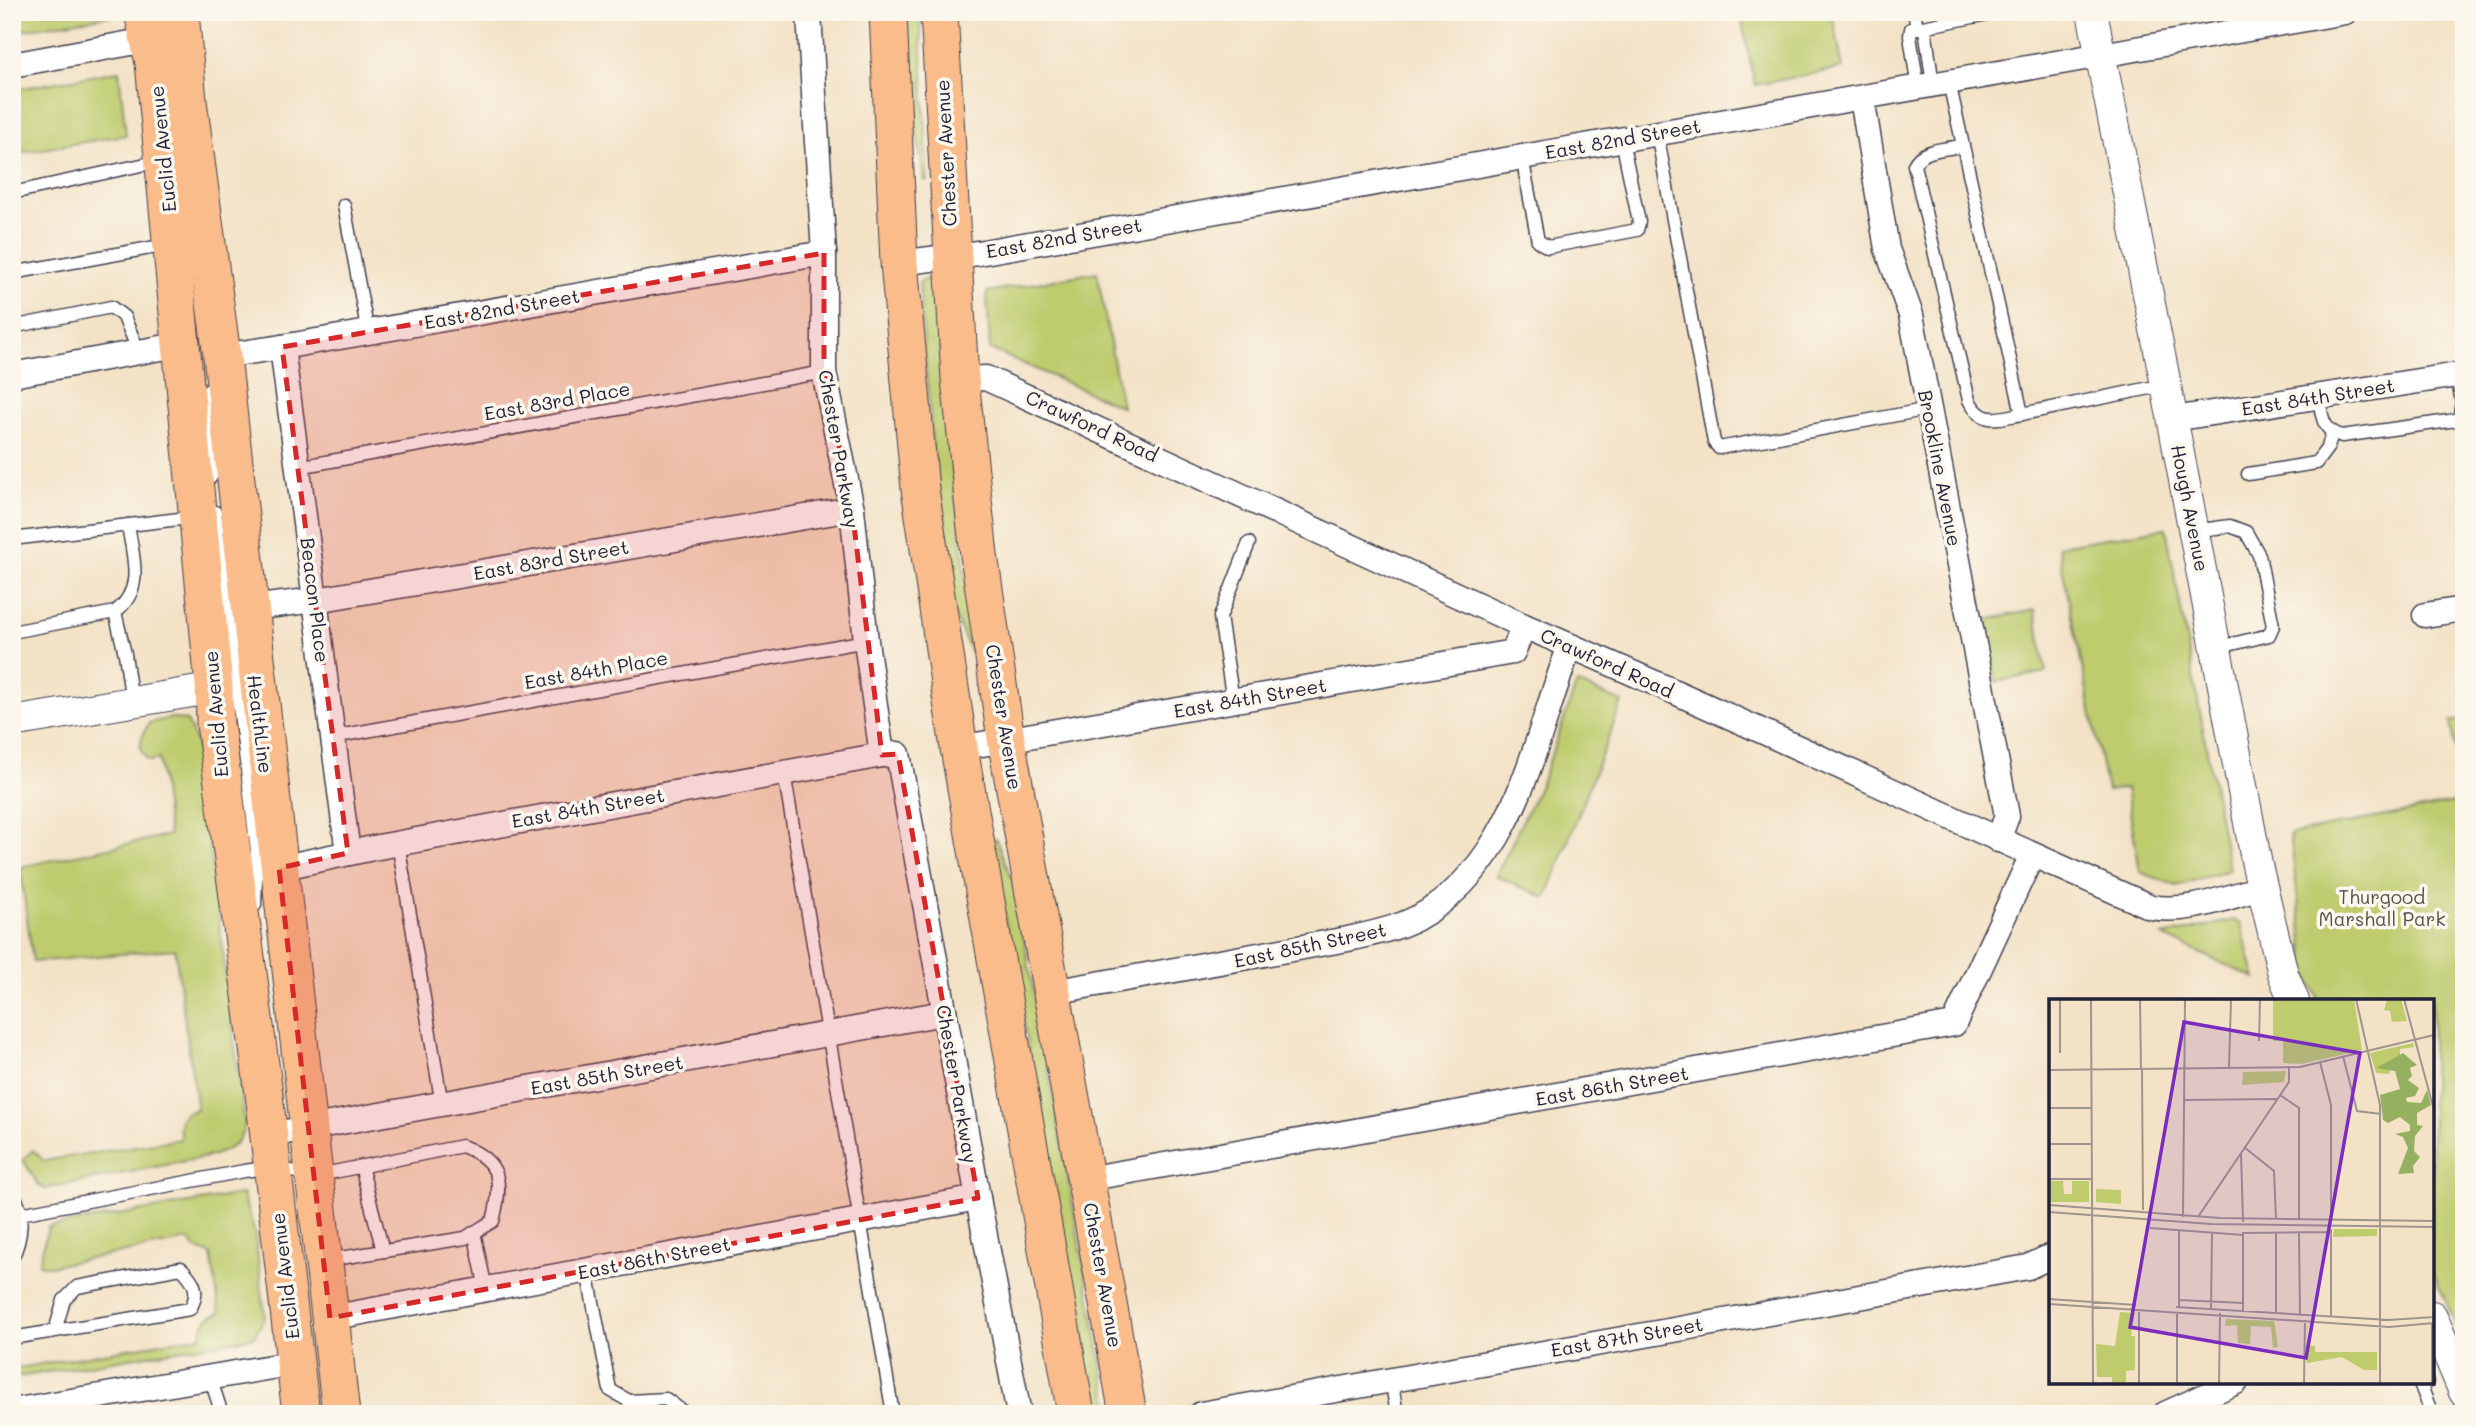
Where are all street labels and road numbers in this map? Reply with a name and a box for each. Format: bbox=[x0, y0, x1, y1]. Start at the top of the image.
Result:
street label: Chester Avenue bbox=[929, 79, 962, 227]
street label: Euclid Avenue bbox=[143, 85, 182, 213]
street label: East 82nd Street bbox=[1543, 113, 1703, 165]
street label: East 82nd Street bbox=[984, 212, 1144, 264]
street label: East 82nd Street bbox=[422, 283, 582, 335]
street label: Chester Parkway bbox=[813, 368, 866, 530]
street label: East 84th Street bbox=[2240, 372, 2396, 421]
street label: East 83rd Place bbox=[482, 375, 632, 426]
street label: Crawford Road bbox=[1022, 384, 1162, 467]
street label: Brookline Avenue bbox=[1913, 388, 1968, 548]
street label: Hough Avenue bbox=[2166, 442, 2215, 573]
street label: East 83rd Street bbox=[471, 534, 630, 585]
street label: Beacon Place bbox=[295, 536, 336, 664]
street label: Crawford Road bbox=[1537, 622, 1678, 703]
street label: Chester Avenue bbox=[981, 642, 1028, 791]
street label: East 84th Place bbox=[522, 645, 670, 694]
street label: Euclid Avenue bbox=[198, 650, 233, 778]
street label: East 84th Street bbox=[1172, 672, 1328, 723]
street label: HealthLine bbox=[242, 673, 279, 775]
street label: East 84th Street bbox=[510, 782, 666, 833]
street label: East 85th Street bbox=[1232, 916, 1388, 973]
street label: Chester Parkway bbox=[931, 1003, 984, 1165]
street label: East 85th Street bbox=[529, 1049, 685, 1100]
street label: East 86th Street bbox=[1533, 1060, 1690, 1111]
street label: Chester Avenue bbox=[1078, 1200, 1129, 1349]
street label: Euclid Avenue bbox=[264, 1212, 305, 1341]
street label: East 86th Street bbox=[575, 1230, 732, 1285]
street label: East 87th Street bbox=[1549, 1311, 1705, 1362]

